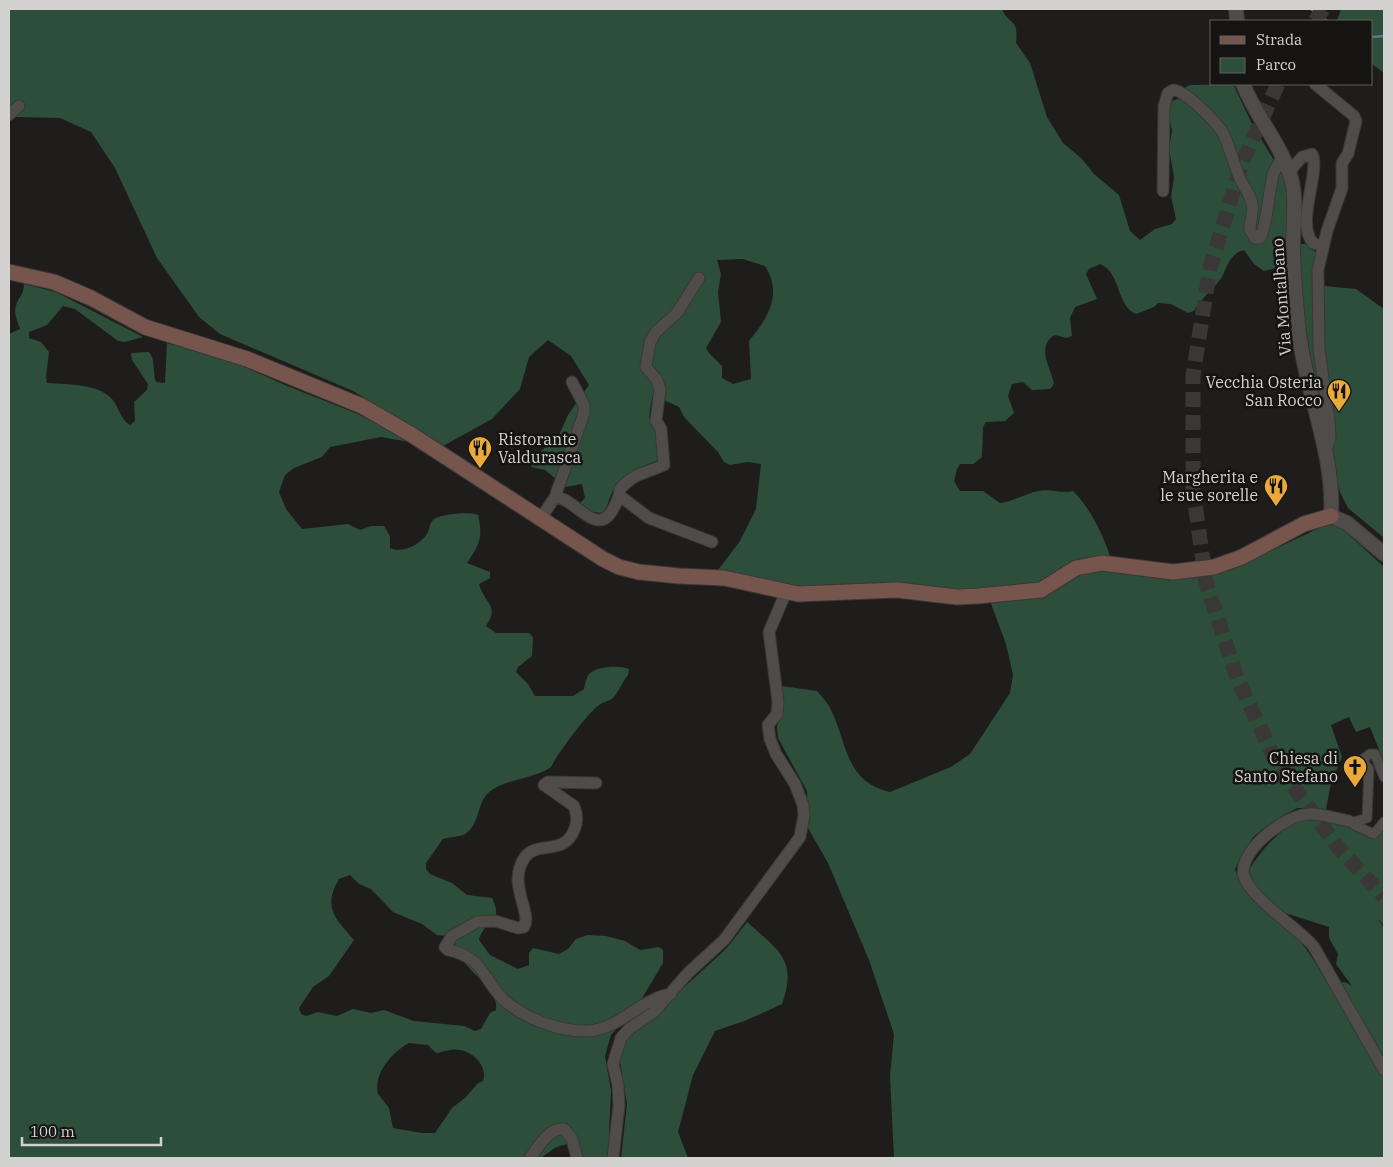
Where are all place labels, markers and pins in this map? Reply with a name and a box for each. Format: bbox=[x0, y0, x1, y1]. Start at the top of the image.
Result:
place label: Vecchia Osteria San Rocco bbox=[1206, 372, 1322, 410]
restaurant icon: Vecchia Osteria San Rocco bbox=[1326, 378, 1352, 412]
place label: Ristorante Valdurasca bbox=[498, 429, 582, 467]
restaurant icon: Ristorante Valdurasca bbox=[467, 435, 493, 469]
place label: Margherita e le sue sorelle bbox=[1160, 467, 1258, 505]
restaurant icon: Margherita e le sue sorelle bbox=[1263, 473, 1289, 507]
place label: Chiesa di Santo Stefano bbox=[1234, 748, 1338, 786]
church icon: Chiesa di Santo Stefano bbox=[1342, 754, 1368, 788]

